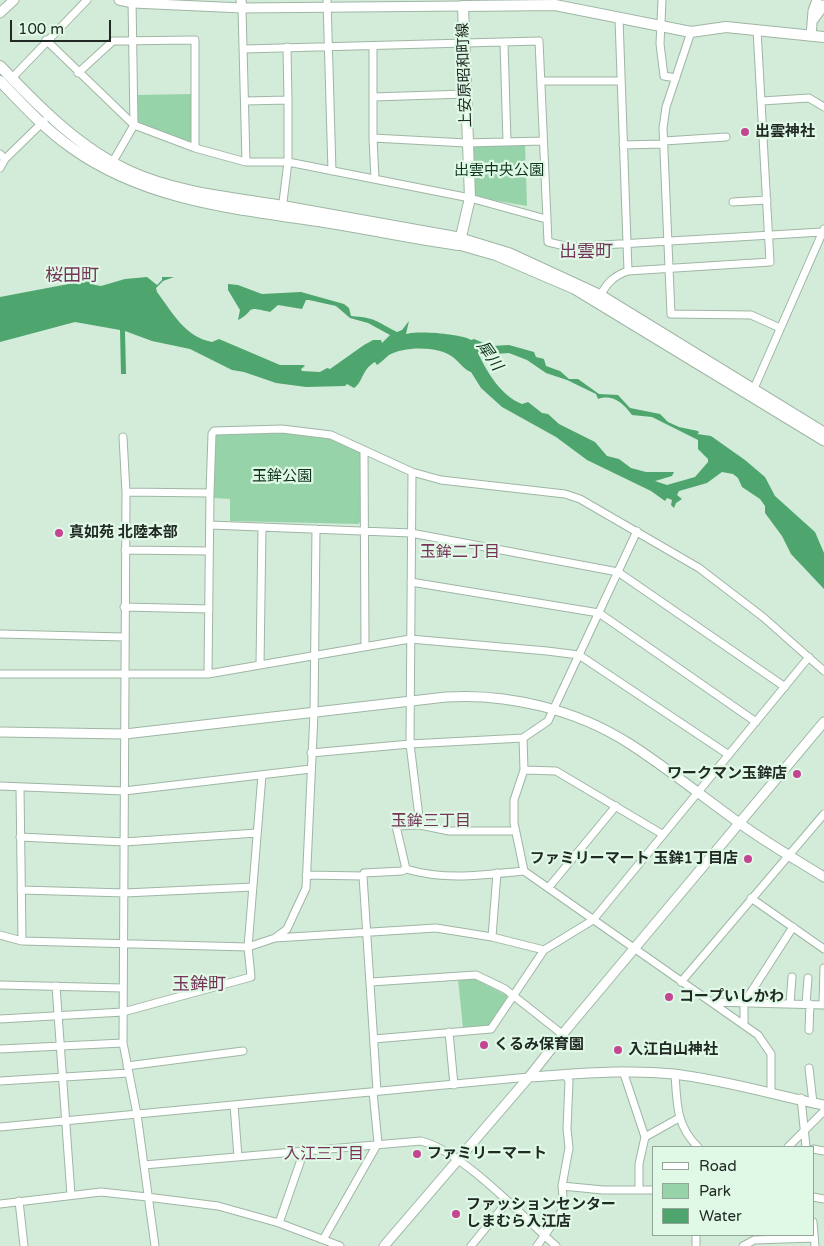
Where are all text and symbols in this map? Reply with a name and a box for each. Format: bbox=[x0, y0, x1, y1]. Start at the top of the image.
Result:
scale bar bbox=[12, 10, 114, 42]
text: 100 m bbox=[18, 20, 64, 38]
street label: 上安原昭和町線 bbox=[454, 22, 476, 128]
place label: 出雲神社 bbox=[755, 123, 815, 141]
marker: 出雲神社 bbox=[739, 126, 751, 138]
park label: 出雲中央公園 bbox=[454, 162, 544, 180]
district label: 出雲町 bbox=[559, 241, 613, 263]
district label: 桜田町 bbox=[45, 265, 99, 287]
water label: 犀川 bbox=[472, 337, 506, 375]
park label: 玉鉾公園 bbox=[252, 468, 312, 486]
place label: 真如苑 北陸本部 bbox=[69, 524, 178, 542]
marker: 真如苑 北陸本部 bbox=[53, 527, 65, 539]
district label: 玉鉾二丁目 bbox=[420, 543, 500, 563]
place label: ワークマン玉鉾店 bbox=[667, 765, 787, 783]
marker: ワークマン玉鉾店 bbox=[791, 768, 803, 780]
district label: 玉鉾三丁目 bbox=[391, 812, 471, 832]
place label: ファミリーマート 玉鉾1丁目店 bbox=[530, 850, 738, 868]
marker: ファミリーマート 玉鉾1丁目店 bbox=[742, 853, 754, 865]
district label: 玉鉾町 bbox=[172, 974, 226, 996]
place label: コープいしかわ bbox=[679, 988, 784, 1006]
marker: コープいしかわ bbox=[663, 991, 675, 1003]
place label: くるみ保育園 bbox=[494, 1036, 584, 1054]
marker: くるみ保育園 bbox=[478, 1039, 490, 1051]
place label: 入江白山神社 bbox=[628, 1041, 718, 1059]
marker: 入江白山神社 bbox=[612, 1044, 624, 1056]
district label: 入江三丁目 bbox=[284, 1145, 364, 1165]
place label: ファミリーマート bbox=[427, 1145, 547, 1163]
legend bbox=[652, 1146, 814, 1236]
marker: ファミリーマート bbox=[411, 1148, 423, 1160]
text: Road bbox=[699, 1157, 737, 1175]
text: Park bbox=[699, 1182, 731, 1200]
place label: ファッションセンター しまむら入江店 bbox=[466, 1196, 616, 1231]
text: Water bbox=[699, 1207, 742, 1225]
marker: ファッションセンター しまむら入江店 bbox=[450, 1208, 462, 1220]

